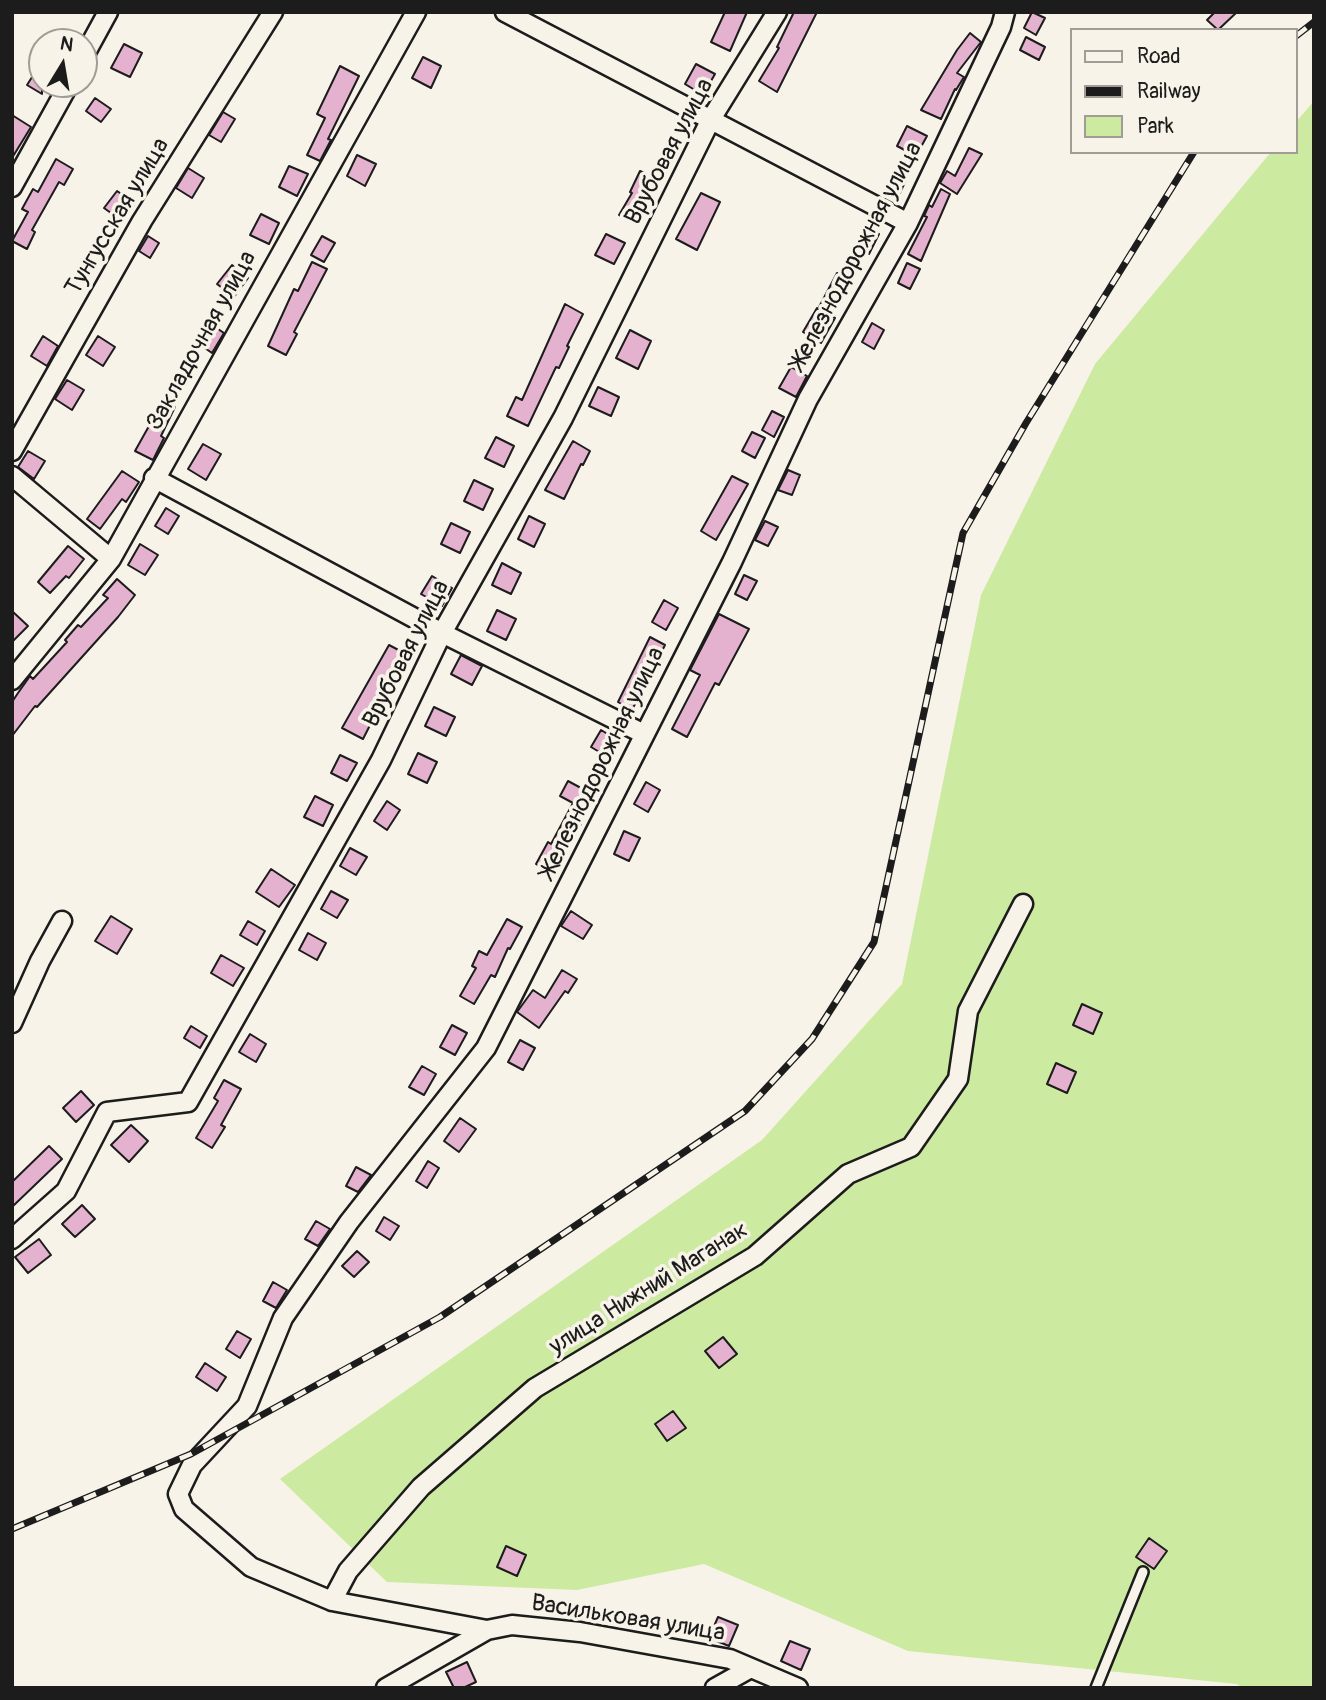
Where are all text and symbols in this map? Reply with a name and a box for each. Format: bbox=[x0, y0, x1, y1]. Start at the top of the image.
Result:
north arrow bbox=[28, 28, 98, 98]
legend bbox=[1070, 28, 1298, 154]
text: N bbox=[58, 31, 75, 57]
text: Road bbox=[1137, 43, 1181, 70]
street label: Врубовая улица bbox=[619, 74, 721, 230]
text: Railway bbox=[1137, 78, 1201, 105]
text: Park bbox=[1137, 113, 1174, 140]
street label: Тунгусская улица bbox=[60, 133, 176, 301]
street label: Железнодорожная улица bbox=[785, 137, 929, 375]
street label: Закладочная улица bbox=[141, 246, 263, 436]
street label: Врубовая улица bbox=[358, 576, 456, 732]
street label: Железнодорожная улица bbox=[535, 643, 671, 883]
street label: улица Нижний Маганак bbox=[544, 1216, 754, 1362]
street label: Васильковая улица bbox=[529, 1589, 727, 1649]

